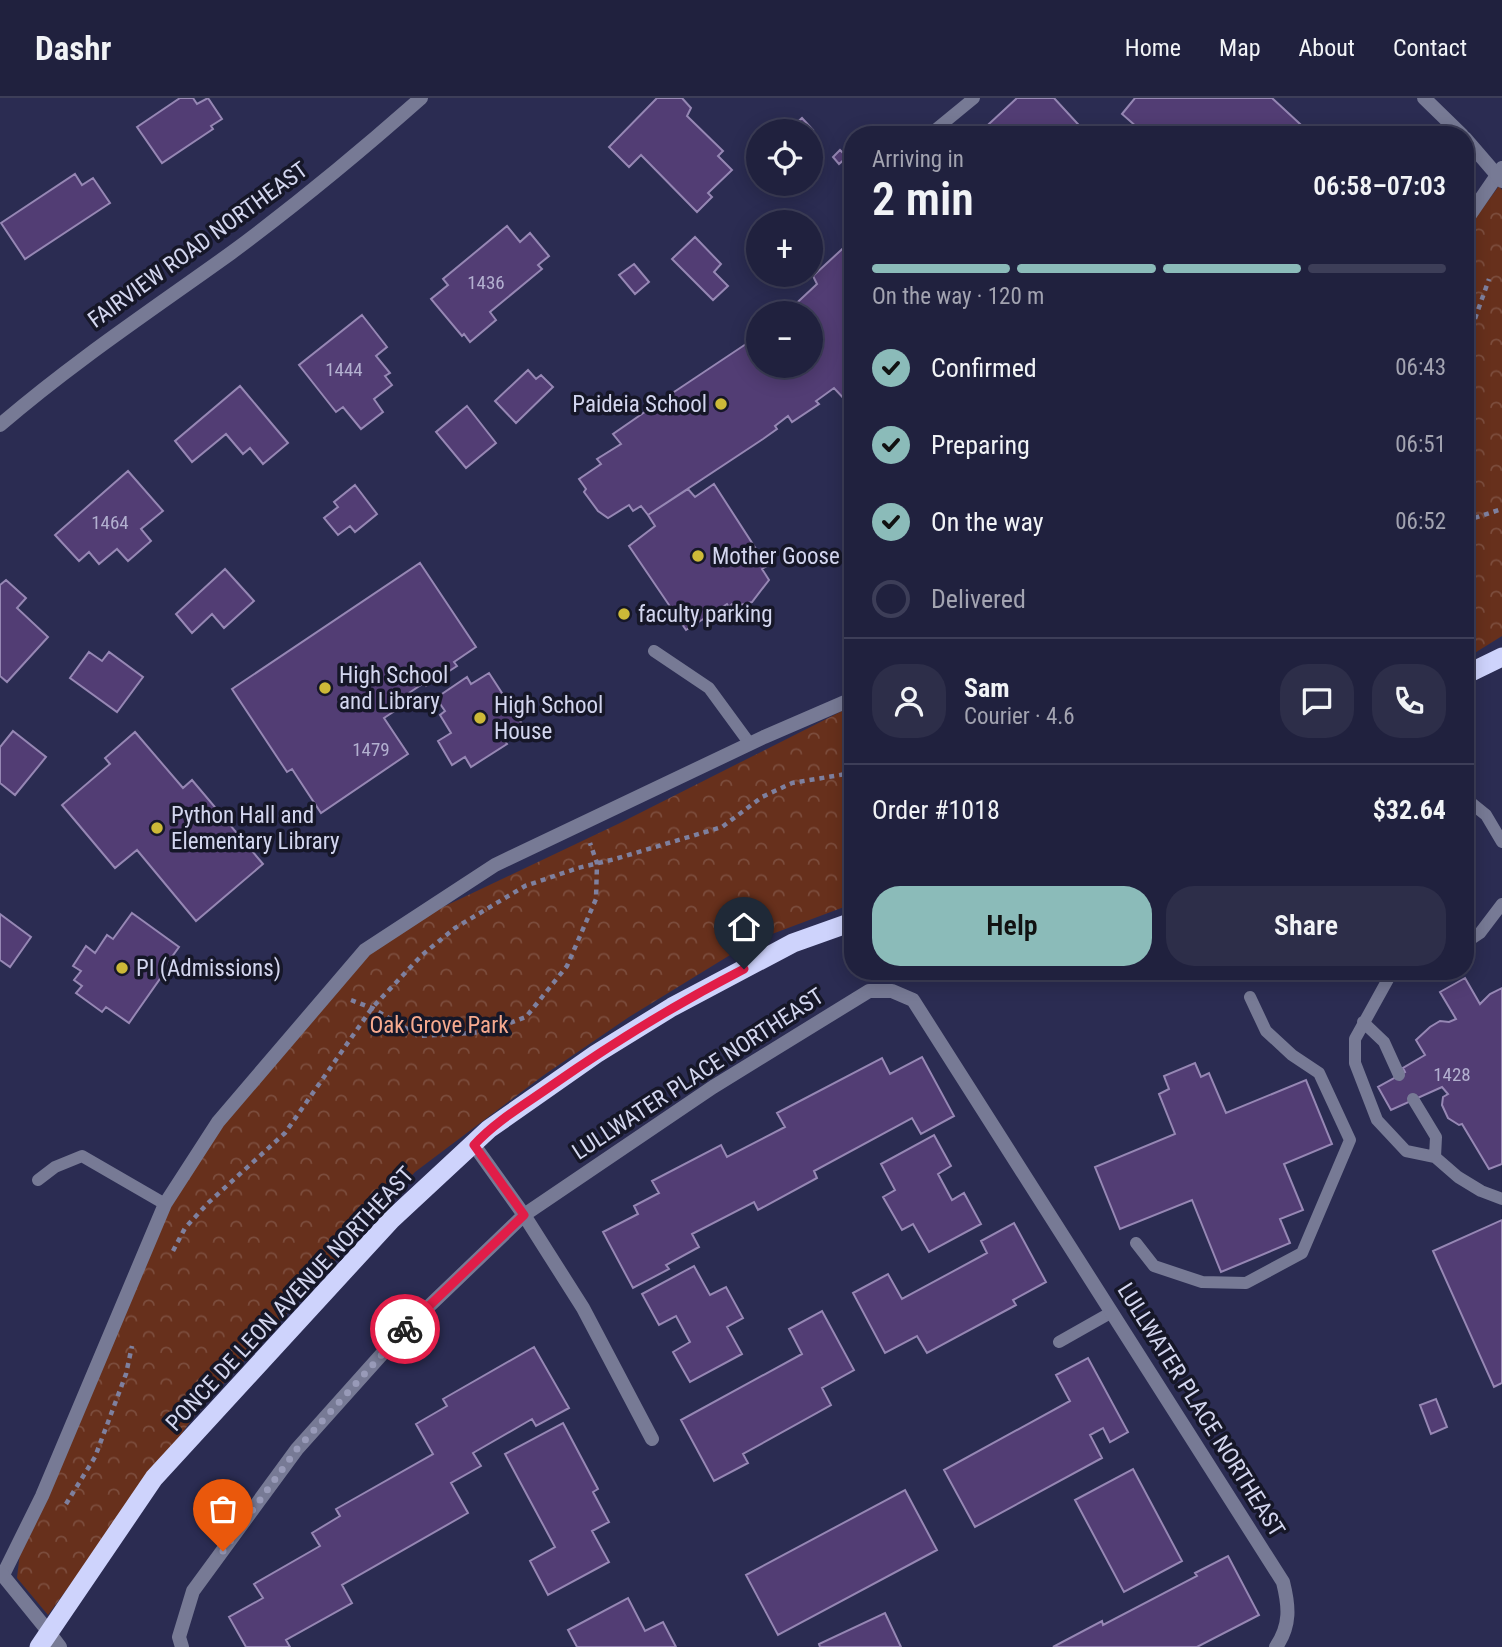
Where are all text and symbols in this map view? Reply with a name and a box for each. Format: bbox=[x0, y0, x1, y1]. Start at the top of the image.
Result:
text: Dashr bbox=[35, 29, 111, 68]
text: Home bbox=[1125, 34, 1181, 62]
text: Map bbox=[1219, 34, 1261, 62]
text: About bbox=[1299, 34, 1355, 62]
text: Contact bbox=[1393, 34, 1467, 62]
map controls bbox=[746, 119, 823, 378]
button: locate bbox=[746, 119, 823, 196]
text: Arriving in bbox=[872, 146, 964, 173]
street label: FAIRVIEW ROAD NORTHEAST bbox=[83, 156, 313, 334]
text: 06:58–07:03 bbox=[1313, 171, 1446, 201]
text: 2 min bbox=[872, 172, 974, 226]
button: + bbox=[746, 210, 823, 287]
house number: 1436 bbox=[467, 271, 505, 294]
text: On the way · 120 m bbox=[872, 283, 1044, 310]
button: − bbox=[746, 301, 823, 378]
icon: check bbox=[872, 349, 910, 387]
text: Confirmed bbox=[931, 353, 1037, 383]
text: 06:43 bbox=[1395, 354, 1446, 381]
house number: 1444 bbox=[325, 358, 363, 381]
place label: Paideia School bbox=[572, 391, 707, 418]
marker: Paideia School bbox=[713, 396, 729, 412]
icon: check bbox=[872, 426, 910, 464]
text: Preparing bbox=[931, 430, 1030, 460]
text: 06:51 bbox=[1395, 431, 1446, 458]
icon: check bbox=[872, 503, 910, 541]
text: On the way bbox=[931, 507, 1044, 537]
text: 06:52 bbox=[1395, 508, 1446, 535]
house number: 1464 bbox=[91, 511, 129, 534]
place label: Mother Goose bbox=[712, 543, 840, 570]
marker: Mother Goose bbox=[690, 548, 706, 564]
text: Delivered bbox=[931, 584, 1026, 614]
place label: faculty parking bbox=[638, 601, 772, 628]
marker: faculty parking bbox=[616, 606, 632, 622]
place label: High School and Library bbox=[339, 662, 448, 715]
button: person bbox=[872, 664, 946, 738]
button: chat bbox=[1280, 664, 1354, 738]
button: phone bbox=[1372, 664, 1446, 738]
text: Sam bbox=[964, 673, 1010, 703]
marker: High School and Library bbox=[317, 680, 333, 696]
place label: High School House bbox=[494, 692, 603, 745]
text: Courier · 4.6 bbox=[964, 703, 1075, 730]
marker: High School House bbox=[472, 710, 488, 726]
house number: 1479 bbox=[352, 738, 390, 761]
text: Order #1018 bbox=[872, 795, 1000, 825]
text: $32.64 bbox=[1373, 795, 1446, 825]
place label: Python Hall and Elementary Library bbox=[171, 802, 340, 855]
marker: Python Hall and Elementary Library bbox=[149, 820, 165, 836]
button: Help bbox=[872, 886, 1152, 966]
button: Share bbox=[1166, 886, 1446, 966]
pin bbox=[714, 897, 774, 969]
icon: home bbox=[725, 908, 763, 946]
place label: PI (Admissions) bbox=[136, 955, 281, 982]
marker: PI (Admissions) bbox=[114, 960, 130, 976]
street label: LULLWATER PLACE NORTHEAST bbox=[567, 983, 829, 1165]
park label: Oak Grove Park bbox=[370, 1012, 509, 1039]
house number: 1428 bbox=[1433, 1063, 1471, 1086]
street label: PONCE DE LEON AVENUE NORTHEAST bbox=[160, 1161, 420, 1437]
street label: LULLWATER PLACE NORTHEAST bbox=[1112, 1278, 1290, 1542]
courier bbox=[370, 1294, 440, 1364]
icon: bike bbox=[386, 1310, 424, 1348]
pin bbox=[193, 1479, 253, 1551]
icon: bag bbox=[204, 1490, 242, 1528]

